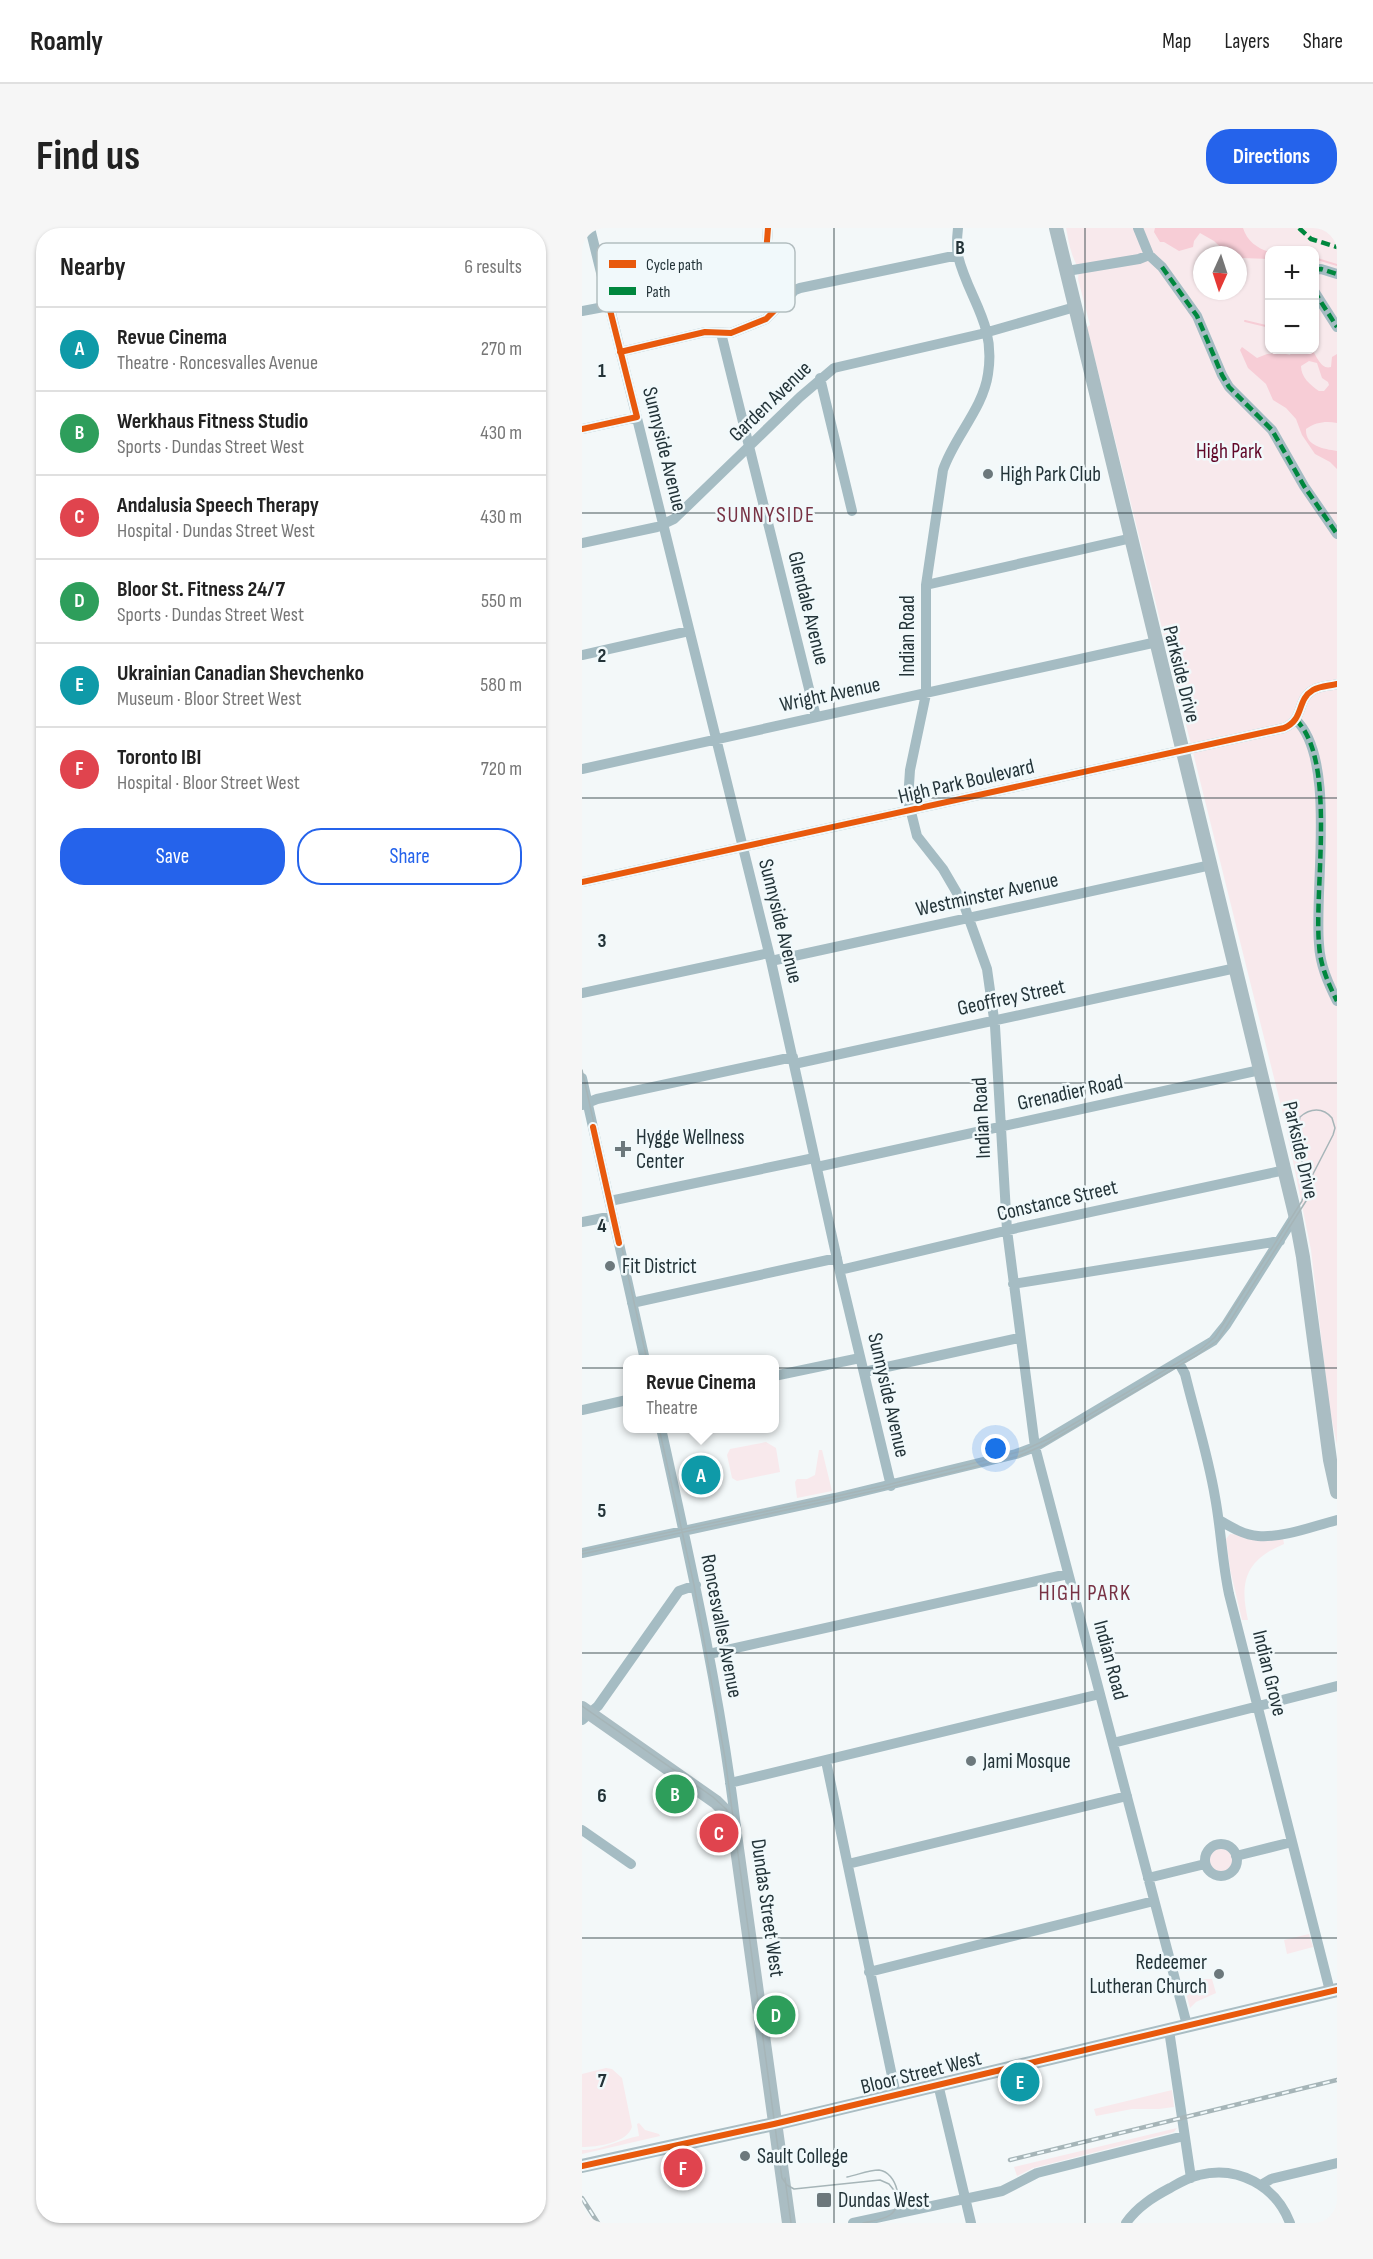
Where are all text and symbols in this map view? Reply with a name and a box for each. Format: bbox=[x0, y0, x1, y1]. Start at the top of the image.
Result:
text: Roamly bbox=[30, 25, 103, 58]
text: Map bbox=[1162, 29, 1191, 54]
text: Layers bbox=[1224, 29, 1270, 54]
text: Share bbox=[1303, 29, 1343, 54]
button: Directions bbox=[1206, 129, 1337, 184]
text: Find us bbox=[36, 131, 140, 182]
text: B bbox=[955, 236, 965, 260]
legend bbox=[597, 243, 795, 312]
north arrow bbox=[1193, 246, 1247, 300]
map controls bbox=[1265, 246, 1319, 354]
button: + bbox=[1265, 246, 1319, 300]
text: Nearby bbox=[60, 252, 126, 283]
text: 6 results bbox=[464, 255, 522, 279]
text: Cycle path bbox=[646, 256, 703, 275]
text: Path bbox=[646, 283, 670, 302]
button: − bbox=[1265, 300, 1319, 354]
text: Revue Cinema bbox=[117, 324, 227, 351]
text: A bbox=[75, 337, 84, 361]
text: 270 m bbox=[481, 337, 522, 361]
text: Theatre · Roncesvalles Avenue bbox=[117, 351, 318, 375]
street label: Garden Avenue bbox=[724, 356, 817, 447]
text: 1 bbox=[598, 359, 606, 383]
street label: Sunnyside Avenue bbox=[637, 384, 692, 514]
text: Werkhaus Fitness Studio bbox=[117, 408, 308, 435]
text: B bbox=[75, 421, 84, 445]
text: 430 m bbox=[480, 421, 522, 445]
text: Sports · Dundas Street West bbox=[117, 435, 304, 459]
park label: High Park bbox=[1196, 439, 1262, 464]
place label: High Park Club bbox=[1000, 462, 1101, 487]
marker: High Park Club bbox=[981, 467, 995, 481]
text: Andalusia Speech Therapy bbox=[117, 492, 319, 519]
district label: SUNNYSIDE bbox=[716, 502, 816, 529]
text: C bbox=[74, 505, 85, 529]
text: 430 m bbox=[480, 505, 522, 529]
text: Hospital · Dundas Street West bbox=[117, 519, 315, 543]
street label: Glendale Avenue bbox=[782, 549, 835, 667]
text: Bloor St. Fitness 24/7 bbox=[117, 576, 285, 603]
text: D bbox=[74, 589, 85, 613]
text: 550 m bbox=[481, 589, 522, 613]
street label: Indian Road bbox=[895, 595, 920, 677]
text: Sports · Dundas Street West bbox=[117, 603, 304, 627]
street label: Parkside Drive bbox=[1157, 623, 1206, 725]
text: 2 bbox=[598, 644, 606, 668]
text: Ukrainian Canadian Shevchenko bbox=[117, 660, 364, 687]
street label: Wright Avenue bbox=[778, 672, 883, 717]
text: E bbox=[75, 673, 84, 697]
text: 580 m bbox=[480, 673, 522, 697]
text: Museum · Bloor Street West bbox=[117, 687, 302, 711]
text: Toronto IBI bbox=[117, 744, 201, 771]
street label: High Park Boulevard bbox=[896, 754, 1037, 809]
text: F bbox=[75, 757, 84, 781]
text: 720 m bbox=[481, 757, 522, 781]
text: Hospital · Bloor Street West bbox=[117, 771, 300, 795]
button: Save bbox=[60, 828, 285, 885]
button: Share bbox=[297, 828, 522, 885]
street label: Sunnyside Avenue bbox=[753, 856, 808, 986]
street label: Westminster Avenue bbox=[914, 867, 1061, 922]
text: 3 bbox=[598, 929, 607, 953]
street label: Geoffrey Street bbox=[955, 974, 1067, 1021]
street label: Grenadier Road bbox=[1015, 1069, 1125, 1116]
street label: Indian Road bbox=[967, 1077, 996, 1159]
street label: Parkside Drive bbox=[1277, 1099, 1324, 1201]
place label: Hygge Wellness Center bbox=[636, 1125, 745, 1174]
marker: Hygge Wellness Center bbox=[614, 1140, 632, 1158]
street label: Constance Street bbox=[994, 1174, 1120, 1227]
text: 4 bbox=[597, 1214, 607, 1238]
place label: Fit District bbox=[622, 1254, 697, 1279]
marker: Fit District bbox=[603, 1259, 617, 1273]
street label: Sunnyside Avenue bbox=[862, 1330, 915, 1460]
popup bbox=[623, 1355, 779, 1433]
text: Revue Cinema bbox=[646, 1369, 756, 1396]
text: Theatre bbox=[646, 1396, 698, 1420]
your location bbox=[981, 1434, 1010, 1463]
pin: A bbox=[682, 1452, 720, 1498]
text: 5 bbox=[598, 1499, 607, 1523]
street label: Roncesvalles Avenue bbox=[695, 1552, 748, 1700]
district label: HIGH PARK bbox=[1038, 1580, 1132, 1607]
street label: Indian Road bbox=[1088, 1618, 1133, 1703]
street label: Indian Grove bbox=[1247, 1628, 1292, 1719]
place label: Jami Mosque bbox=[982, 1749, 1071, 1774]
marker: Jami Mosque bbox=[964, 1754, 978, 1768]
pin: B bbox=[656, 1772, 694, 1816]
text: 6 bbox=[597, 1784, 607, 1808]
pin: C bbox=[700, 1810, 738, 1856]
street label: Dundas Street West bbox=[745, 1837, 790, 1979]
place label: Redeemer Lutheran Church bbox=[1089, 1950, 1207, 1999]
marker: Redeemer Lutheran Church bbox=[1212, 1967, 1226, 1981]
pin: D bbox=[756, 1992, 796, 2038]
street label: Bloor Street West bbox=[858, 2045, 984, 2100]
pin: E bbox=[1000, 2060, 1040, 2104]
text: 7 bbox=[598, 2069, 607, 2093]
place label: Sault College bbox=[757, 2144, 848, 2169]
pin: F bbox=[664, 2146, 702, 2190]
marker: Sault College bbox=[738, 2149, 752, 2163]
place label: Dundas West bbox=[838, 2188, 930, 2213]
marker: Dundas West bbox=[815, 2191, 833, 2209]

